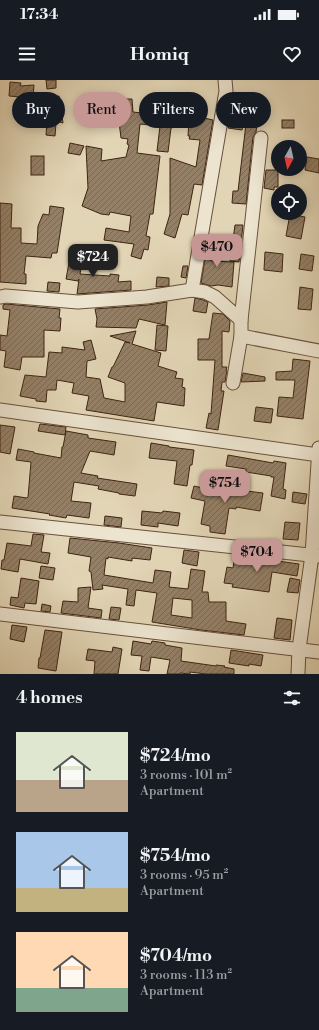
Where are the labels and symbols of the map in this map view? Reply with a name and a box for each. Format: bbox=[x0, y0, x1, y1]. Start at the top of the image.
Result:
north arrow bbox=[271, 140, 307, 176]
pin: $470 bbox=[193, 234, 241, 268]
pin: $724 bbox=[69, 244, 117, 278]
pin: $754 bbox=[201, 470, 249, 504]
pin: $704 bbox=[233, 539, 281, 573]

